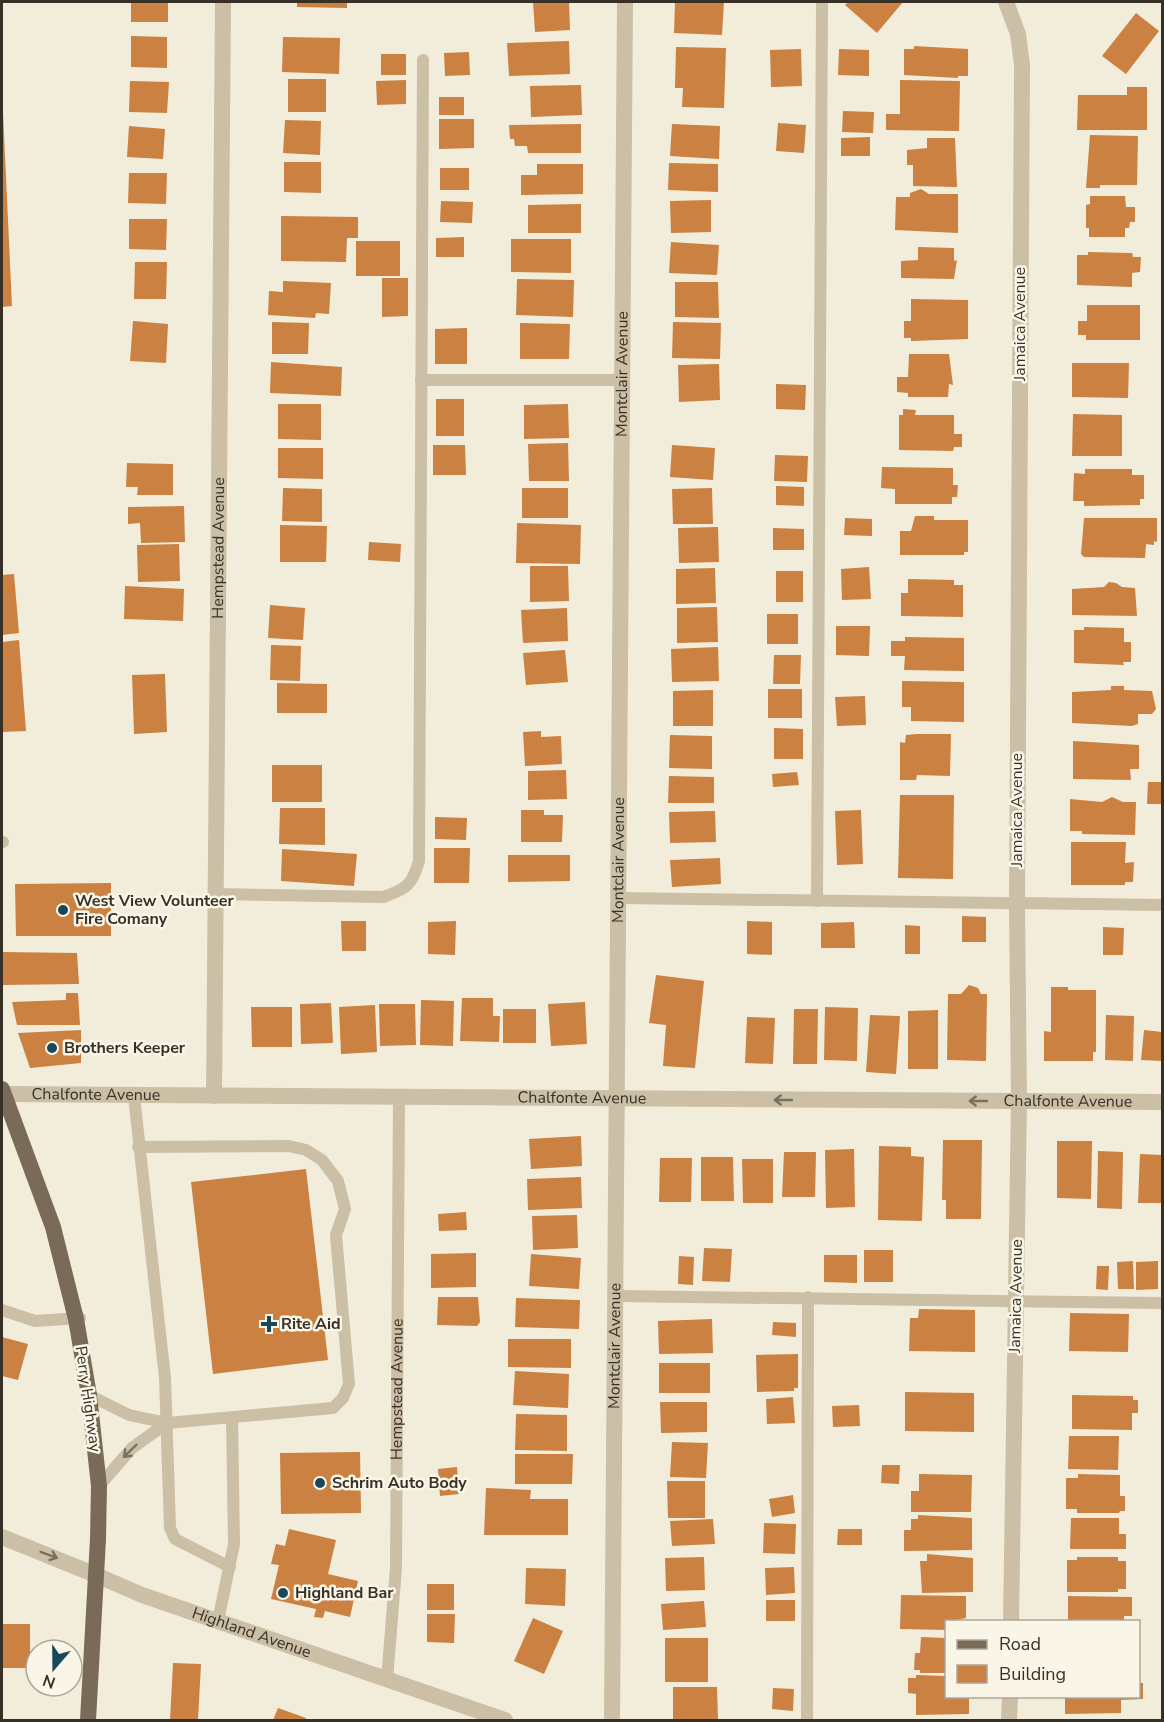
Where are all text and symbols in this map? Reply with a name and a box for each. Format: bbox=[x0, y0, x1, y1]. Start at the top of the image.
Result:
street label: Jamaica Avenue bbox=[1009, 267, 1031, 382]
street label: Montclair Avenue bbox=[611, 311, 634, 437]
street label: Hempstead Avenue bbox=[207, 477, 230, 619]
street label: Jamaica Avenue bbox=[1006, 753, 1028, 868]
street label: Montclair Avenue bbox=[607, 797, 630, 923]
place label: West View Volunteer Fire Comany bbox=[75, 890, 234, 930]
marker: West View Volunteer Fire Comany bbox=[56, 903, 70, 917]
place label: Brothers Keeper bbox=[64, 1037, 186, 1059]
marker: Brothers Keeper bbox=[45, 1041, 59, 1055]
street label: Chalfonte Avenue bbox=[32, 1083, 160, 1106]
street label: Chalfonte Avenue bbox=[518, 1087, 646, 1109]
street label: Chalfonte Avenue bbox=[1004, 1090, 1132, 1113]
one-way arrow bbox=[774, 1094, 794, 1106]
one-way arrow bbox=[969, 1095, 989, 1107]
street label: Jamaica Avenue bbox=[1004, 1239, 1028, 1354]
street label: Montclair Avenue bbox=[603, 1283, 626, 1409]
place label: Rite Aid bbox=[281, 1313, 341, 1335]
marker: Rite Aid bbox=[262, 1317, 276, 1331]
street label: Hempstead Avenue bbox=[386, 1318, 409, 1460]
street label: Perry Highway bbox=[70, 1345, 106, 1454]
one-way arrow bbox=[122, 1444, 137, 1458]
place label: Schrim Auto Body bbox=[332, 1472, 467, 1494]
marker: Schrim Auto Body bbox=[313, 1476, 327, 1490]
one-way arrow bbox=[39, 1550, 58, 1561]
place label: Highland Bar bbox=[295, 1582, 394, 1604]
marker: Highland Bar bbox=[276, 1586, 290, 1600]
street label: Highland Avenue bbox=[189, 1602, 314, 1663]
legend bbox=[945, 1620, 1140, 1698]
text: Road bbox=[999, 1632, 1041, 1656]
north arrow bbox=[24, 1638, 84, 1698]
text: Building bbox=[999, 1662, 1066, 1686]
text: N bbox=[40, 1669, 59, 1694]

